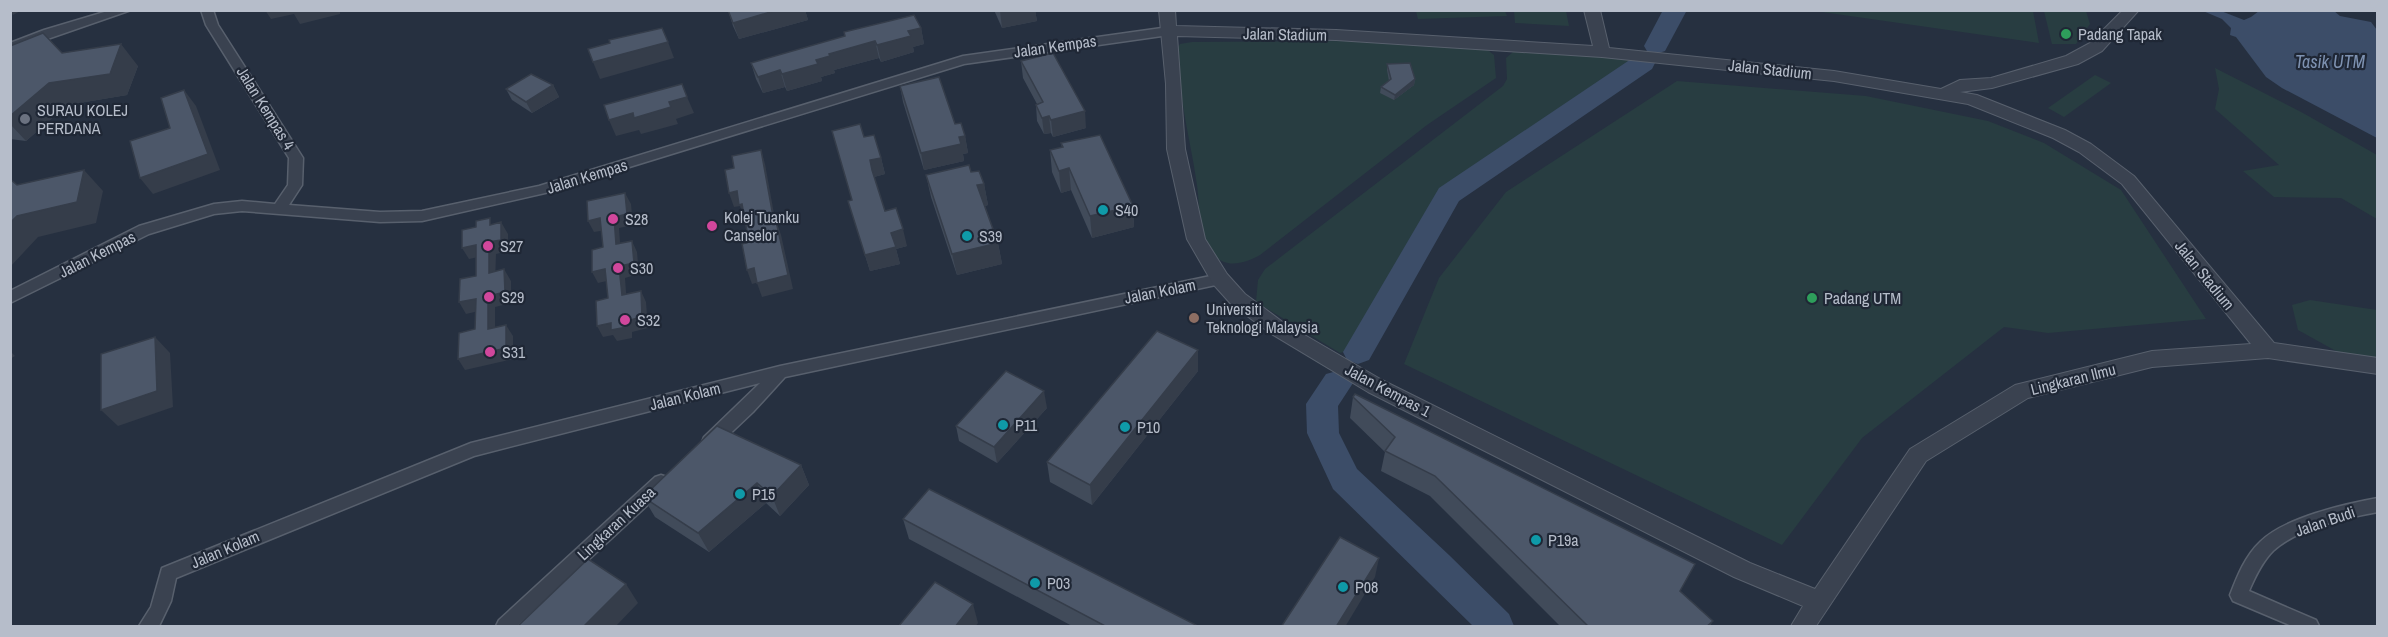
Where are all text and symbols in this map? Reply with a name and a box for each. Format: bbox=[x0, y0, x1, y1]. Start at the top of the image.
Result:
street label: Jalan Stadium bbox=[1243, 22, 1327, 46]
place label: Padang Tapak bbox=[2078, 23, 2162, 45]
marker: Padang Tapak bbox=[2059, 27, 2073, 41]
street label: Jalan Kempas bbox=[1012, 29, 1098, 63]
water label: Tasik UTM bbox=[2295, 49, 2366, 74]
street label: Jalan Stadium bbox=[1727, 54, 1813, 84]
street label: Jalan Kempas 4 bbox=[232, 62, 300, 154]
place label: SURAU KOLEJ PERDANA bbox=[37, 99, 128, 139]
marker: SURAU KOLEJ PERDANA bbox=[18, 112, 32, 126]
street label: Jalan Kempas bbox=[544, 153, 630, 199]
place label: S40 bbox=[1115, 199, 1138, 221]
marker: S40 bbox=[1096, 203, 1110, 217]
place label: Kolej Tuanku Canselor bbox=[724, 206, 799, 246]
place label: S28 bbox=[625, 208, 648, 230]
marker: S28 bbox=[606, 212, 620, 226]
marker: Kolej Tuanku Canselor bbox=[705, 219, 719, 233]
street label: Jalan Kempas bbox=[55, 225, 139, 283]
place label: S39 bbox=[979, 225, 1002, 247]
marker: S39 bbox=[960, 229, 974, 243]
place label: S27 bbox=[500, 235, 523, 257]
street label: Jalan Stadium bbox=[2170, 235, 2240, 315]
marker: S27 bbox=[481, 239, 495, 253]
place label: S30 bbox=[630, 257, 653, 279]
marker: S30 bbox=[611, 261, 625, 275]
street label: Jalan Kolam bbox=[1122, 273, 1198, 309]
place label: S29 bbox=[501, 286, 524, 308]
place label: Padang UTM bbox=[1824, 287, 1901, 309]
marker: S29 bbox=[482, 290, 496, 304]
marker: Padang UTM bbox=[1805, 291, 1819, 305]
place label: Universiti Teknologi Malaysia bbox=[1206, 298, 1319, 338]
place label: S32 bbox=[637, 309, 660, 331]
marker: Universiti Teknologi Malaysia bbox=[1187, 311, 1201, 325]
marker: S32 bbox=[618, 313, 632, 327]
place label: S31 bbox=[502, 341, 526, 363]
marker: S31 bbox=[483, 345, 497, 359]
street label: Jalan Kempas 1 bbox=[1341, 358, 1435, 422]
street label: Lingkaran Ilmu bbox=[2028, 358, 2118, 400]
street label: Jalan Kolam bbox=[647, 377, 723, 415]
place label: P11 bbox=[1015, 414, 1038, 436]
place label: P10 bbox=[1137, 416, 1160, 438]
marker: P11 bbox=[996, 418, 1010, 432]
marker: P10 bbox=[1118, 420, 1132, 434]
street label: Lingkaran Kuasa bbox=[572, 481, 660, 565]
place label: P15 bbox=[752, 483, 775, 505]
marker: P15 bbox=[733, 487, 747, 501]
street label: Jalan Budi bbox=[2292, 501, 2358, 541]
street label: Jalan Kolam bbox=[187, 525, 263, 573]
place label: P19a bbox=[1548, 529, 1579, 551]
marker: P19a bbox=[1529, 533, 1543, 547]
place label: P03 bbox=[1047, 572, 1070, 594]
marker: P03 bbox=[1028, 576, 1042, 590]
place label: P08 bbox=[1355, 576, 1378, 598]
marker: P08 bbox=[1336, 580, 1350, 594]

